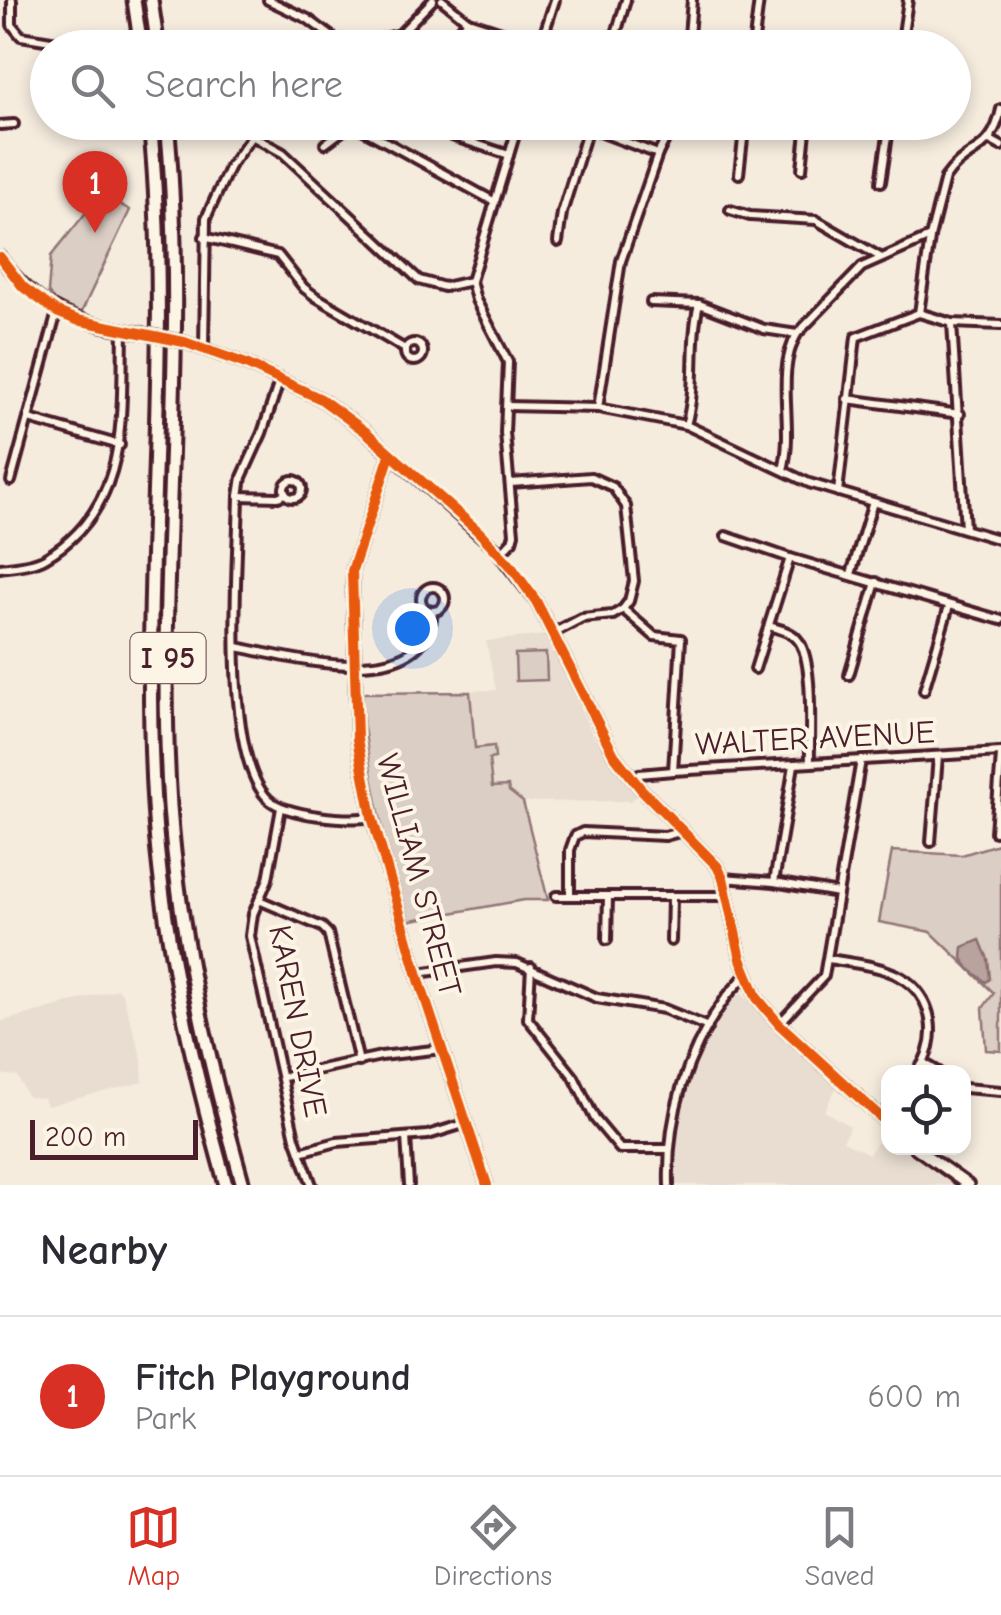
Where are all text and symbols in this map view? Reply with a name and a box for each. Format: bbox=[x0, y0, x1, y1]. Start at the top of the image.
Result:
search box bbox=[30, 30, 971, 140]
icon: search bbox=[65, 58, 120, 113]
text: Search here bbox=[145, 63, 343, 107]
pin: 1 bbox=[62, 150, 128, 233]
your location bbox=[387, 603, 438, 654]
road number: I 95 bbox=[130, 633, 206, 683]
street label: WALTER AVENUE bbox=[694, 713, 936, 763]
street label: WILLIAM STREET bbox=[369, 750, 469, 1001]
street label: KAREN DRIVE bbox=[261, 922, 335, 1120]
map controls bbox=[881, 1065, 971, 1155]
button: locate bbox=[881, 1065, 971, 1155]
scale bar bbox=[30, 1115, 198, 1160]
text: 200 m bbox=[45, 1121, 126, 1153]
text: Nearby bbox=[40, 1226, 167, 1275]
text: Fitch Playground bbox=[135, 1356, 411, 1400]
text: 1 bbox=[66, 1378, 79, 1415]
text: 600 m bbox=[868, 1378, 961, 1415]
text: Park bbox=[135, 1400, 196, 1437]
tab: Map bbox=[126, 1500, 181, 1592]
tab: Directions bbox=[434, 1500, 552, 1592]
tab: Saved bbox=[805, 1500, 875, 1592]

